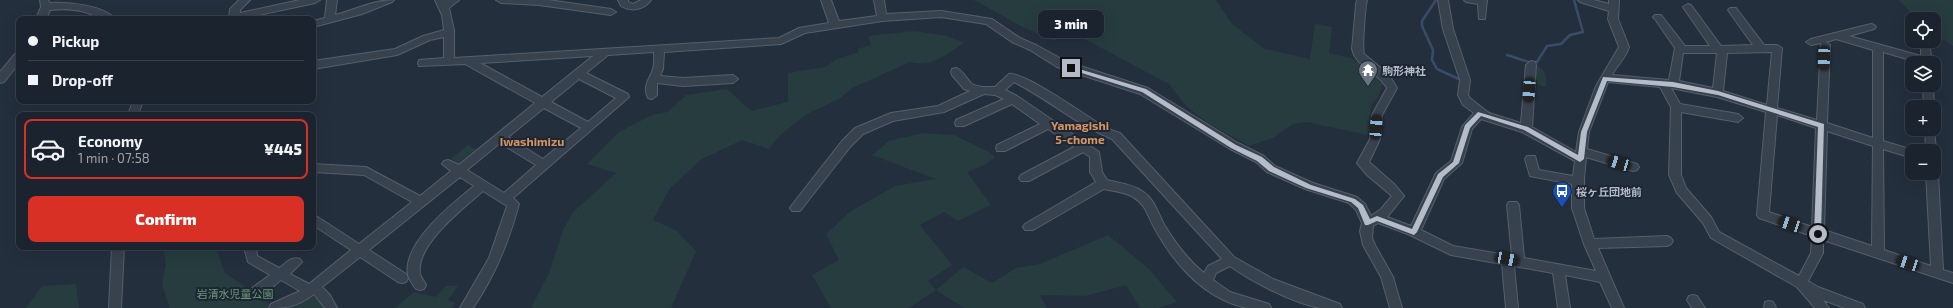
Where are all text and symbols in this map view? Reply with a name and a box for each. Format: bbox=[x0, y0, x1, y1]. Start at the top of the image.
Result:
callout: 3 min bbox=[1038, 10, 1104, 38]
map controls bbox=[1905, 12, 1941, 180]
button: locate bbox=[1905, 12, 1941, 48]
text: 3 min bbox=[1054, 16, 1088, 32]
text: Pickup bbox=[52, 32, 99, 50]
car bbox=[1818, 46, 1830, 70]
button: layers bbox=[1905, 56, 1941, 92]
route end bbox=[1062, 59, 1080, 77]
temple icon: 駒形神社 bbox=[1357, 59, 1379, 87]
place label: 駒形神社 bbox=[1382, 64, 1426, 77]
text: Drop-off bbox=[52, 71, 113, 89]
car bbox=[1522, 78, 1536, 102]
button: + bbox=[1905, 100, 1941, 136]
car bbox=[1369, 115, 1383, 139]
district label: Yamagishi 5-chome bbox=[1051, 118, 1109, 146]
icon: car bbox=[30, 131, 66, 167]
text: Economy bbox=[78, 132, 143, 150]
district label: Iwashimizu bbox=[500, 134, 564, 148]
text: ¥445 bbox=[264, 140, 302, 158]
button: − bbox=[1905, 144, 1941, 180]
text: 1 min · 07:58 bbox=[78, 150, 150, 166]
car bbox=[1606, 154, 1632, 172]
bus stop icon: 桜ヶ丘団地前 bbox=[1551, 180, 1573, 208]
place label: 桜ヶ丘団地前 bbox=[1576, 185, 1642, 198]
button: Confirm bbox=[28, 196, 304, 242]
car bbox=[1777, 214, 1803, 234]
route start bbox=[1809, 225, 1827, 243]
car bbox=[1494, 251, 1520, 267]
car bbox=[1895, 254, 1921, 272]
park label: 岩清水児童公園 bbox=[197, 287, 274, 300]

